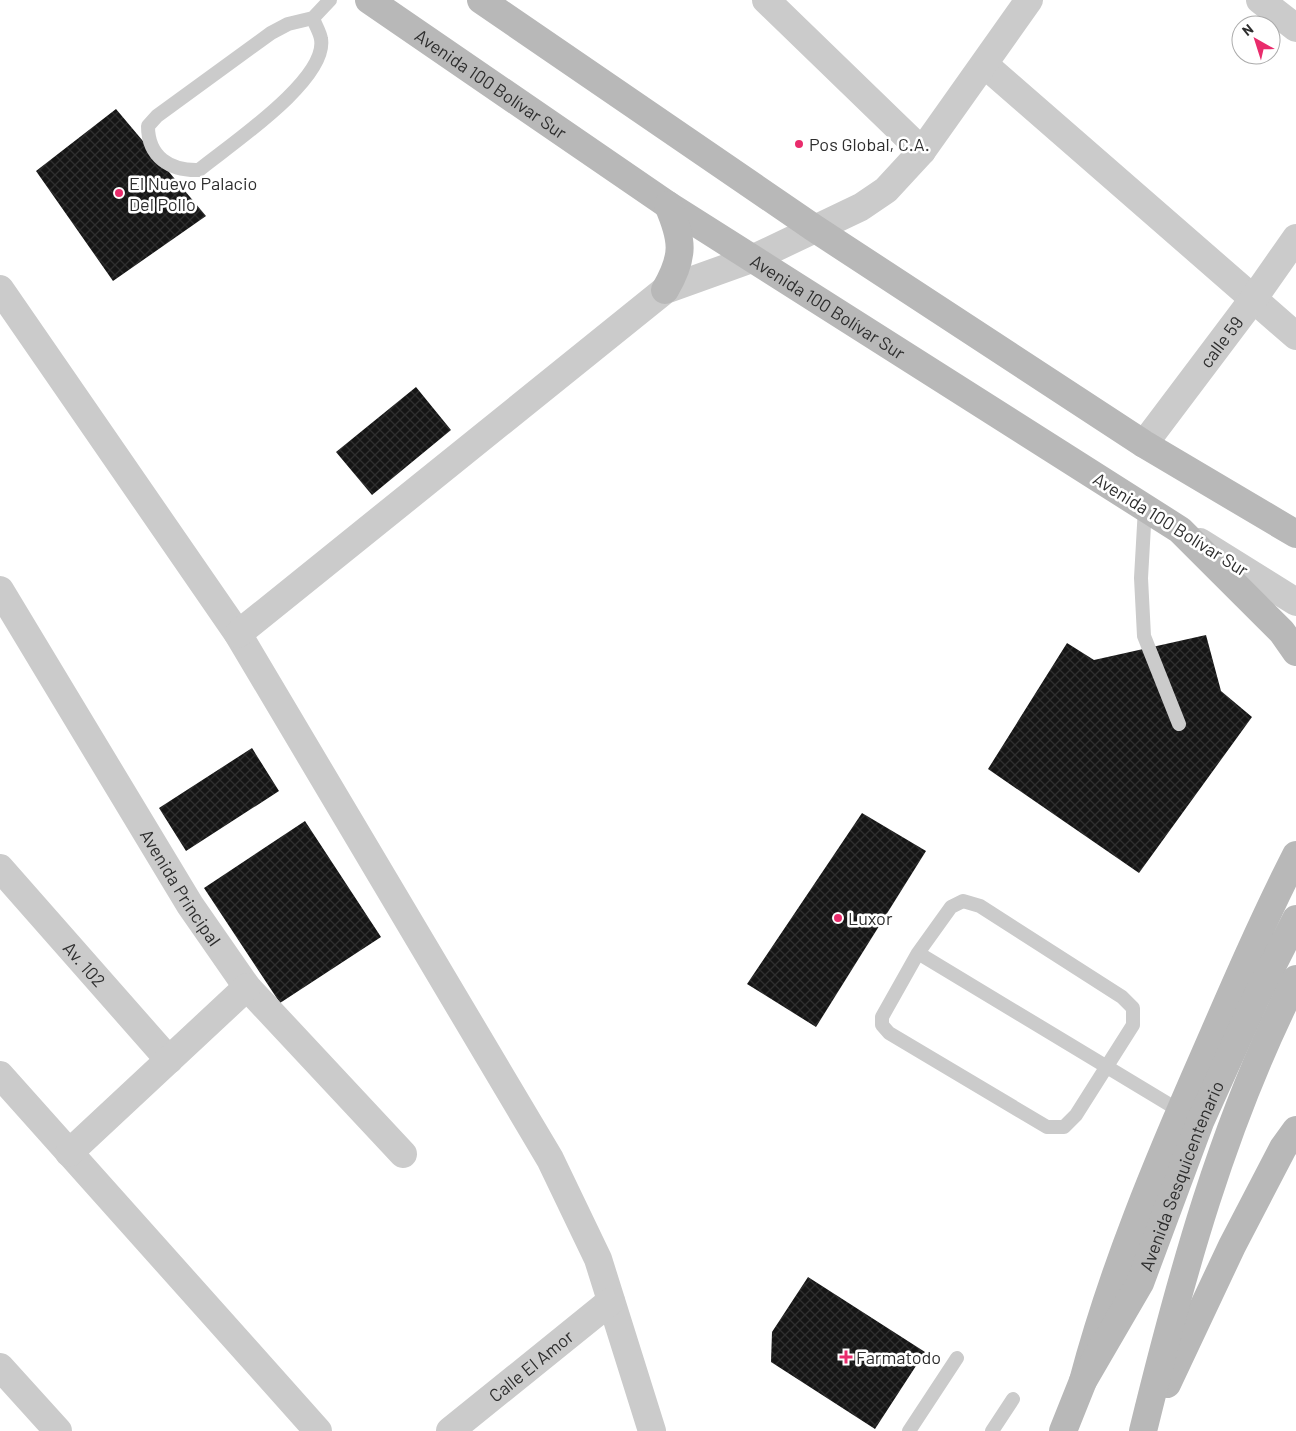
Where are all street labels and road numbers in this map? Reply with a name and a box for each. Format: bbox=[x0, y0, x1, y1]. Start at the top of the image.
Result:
street label: Avenida 100 Bolívar Sur bbox=[411, 24, 571, 144]
street label: Avenida 100 Bolívar Sur bbox=[746, 249, 910, 364]
street label: calle 59 bbox=[1195, 312, 1247, 372]
street label: Avenida 100 Bolívar Sur bbox=[1089, 467, 1253, 581]
street label: Avenida Principal bbox=[136, 825, 226, 950]
street label: Av. 102 bbox=[59, 937, 110, 991]
street label: Avenida Sesquicentenario bbox=[1134, 1077, 1228, 1274]
street label: Calle El Amor bbox=[484, 1325, 578, 1406]

